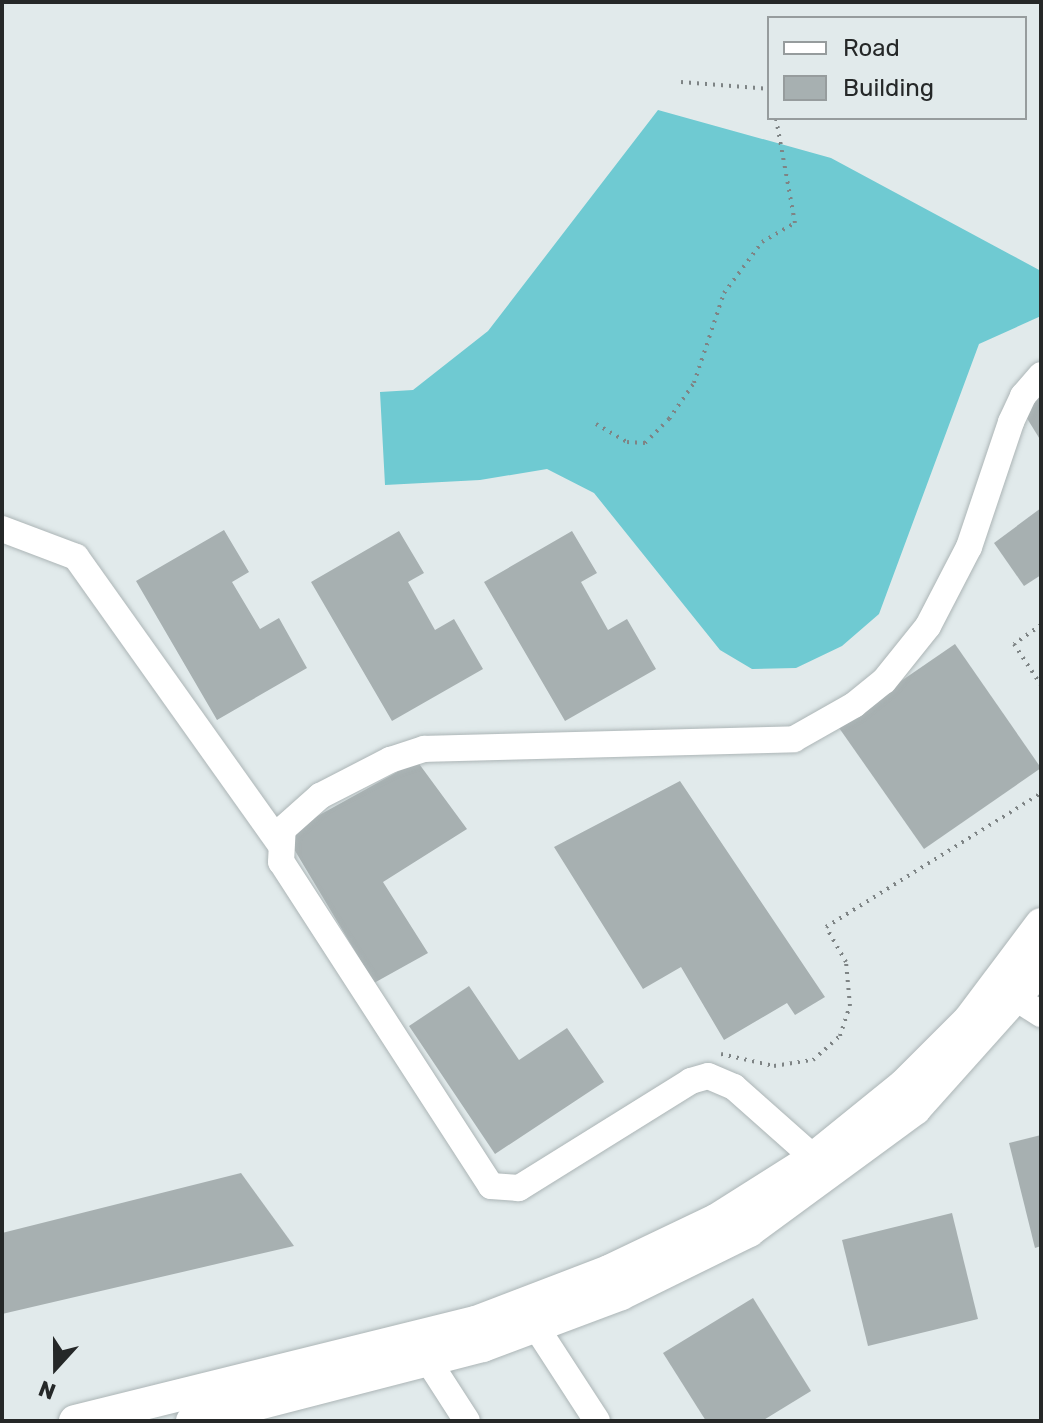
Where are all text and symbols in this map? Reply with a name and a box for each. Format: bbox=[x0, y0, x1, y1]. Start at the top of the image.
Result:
legend bbox=[767, 16, 1027, 120]
text: Road bbox=[843, 34, 900, 62]
text: Building bbox=[843, 74, 934, 102]
north arrow bbox=[16, 1327, 96, 1407]
text: N bbox=[35, 1374, 59, 1405]

